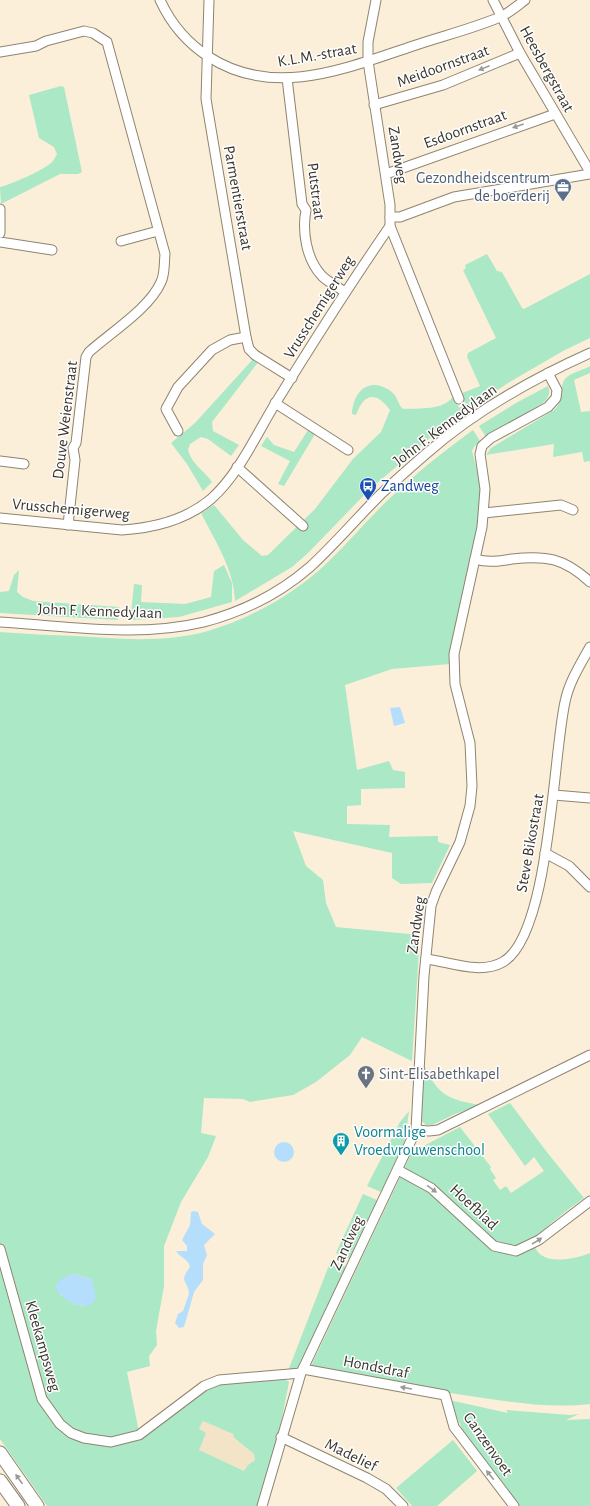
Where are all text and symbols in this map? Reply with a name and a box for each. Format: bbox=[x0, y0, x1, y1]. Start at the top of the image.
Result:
street label: Heesbergstraat bbox=[517, 23, 577, 115]
street label: K.L.M.-straat bbox=[276, 40, 358, 70]
street label: Meidoornstraat bbox=[395, 42, 491, 90]
one-way arrow bbox=[478, 65, 489, 71]
street label: Esdoornstraat bbox=[421, 107, 509, 151]
one-way arrow bbox=[512, 124, 524, 130]
street label: Zandweg bbox=[386, 125, 410, 185]
street label: Parmentierstraat bbox=[221, 144, 255, 252]
street label: Putstraat bbox=[305, 162, 327, 220]
place label: Gezondheidscentrum de boerderij bbox=[416, 170, 550, 205]
office icon: Gezondheidscentrum de boerderij bbox=[553, 177, 573, 202]
street label: Vrusschemigerweg bbox=[281, 253, 357, 361]
street label: Douve Weienstraat bbox=[50, 360, 80, 480]
street label: John F. Kennedylaan bbox=[390, 381, 500, 470]
bus stop icon: Zandweg bbox=[358, 476, 378, 501]
place label: Zandweg bbox=[381, 478, 439, 494]
street label: Vrusschemigerweg bbox=[11, 496, 131, 522]
street label: John F. Kennedylaan bbox=[37, 601, 163, 622]
street label: Steve Bikostraat bbox=[513, 793, 547, 893]
street label: Zandweg bbox=[404, 895, 428, 955]
church icon: Sint-Elisabethkapel bbox=[356, 1064, 376, 1089]
place label: Sint-Elisabethkapel bbox=[379, 1066, 500, 1082]
place label: Voormalige Vroedvrouwenschool bbox=[354, 1124, 485, 1158]
building icon: Voormalige Vroedvrouwenschool bbox=[331, 1131, 351, 1156]
street label: Hoefblad bbox=[447, 1181, 501, 1233]
one-way arrow bbox=[427, 1185, 438, 1193]
street label: Zandweg bbox=[328, 1213, 367, 1273]
one-way arrow bbox=[532, 1237, 542, 1245]
street label: Kleekampsweg bbox=[22, 1299, 64, 1394]
street label: Hondsdraf bbox=[342, 1353, 411, 1381]
one-way arrow bbox=[400, 1385, 412, 1391]
street label: Ganzenvoet bbox=[460, 1409, 516, 1479]
street label: Madelief bbox=[323, 1436, 381, 1475]
one-way arrow bbox=[486, 1470, 494, 1481]
one-way arrow bbox=[15, 1474, 23, 1485]

